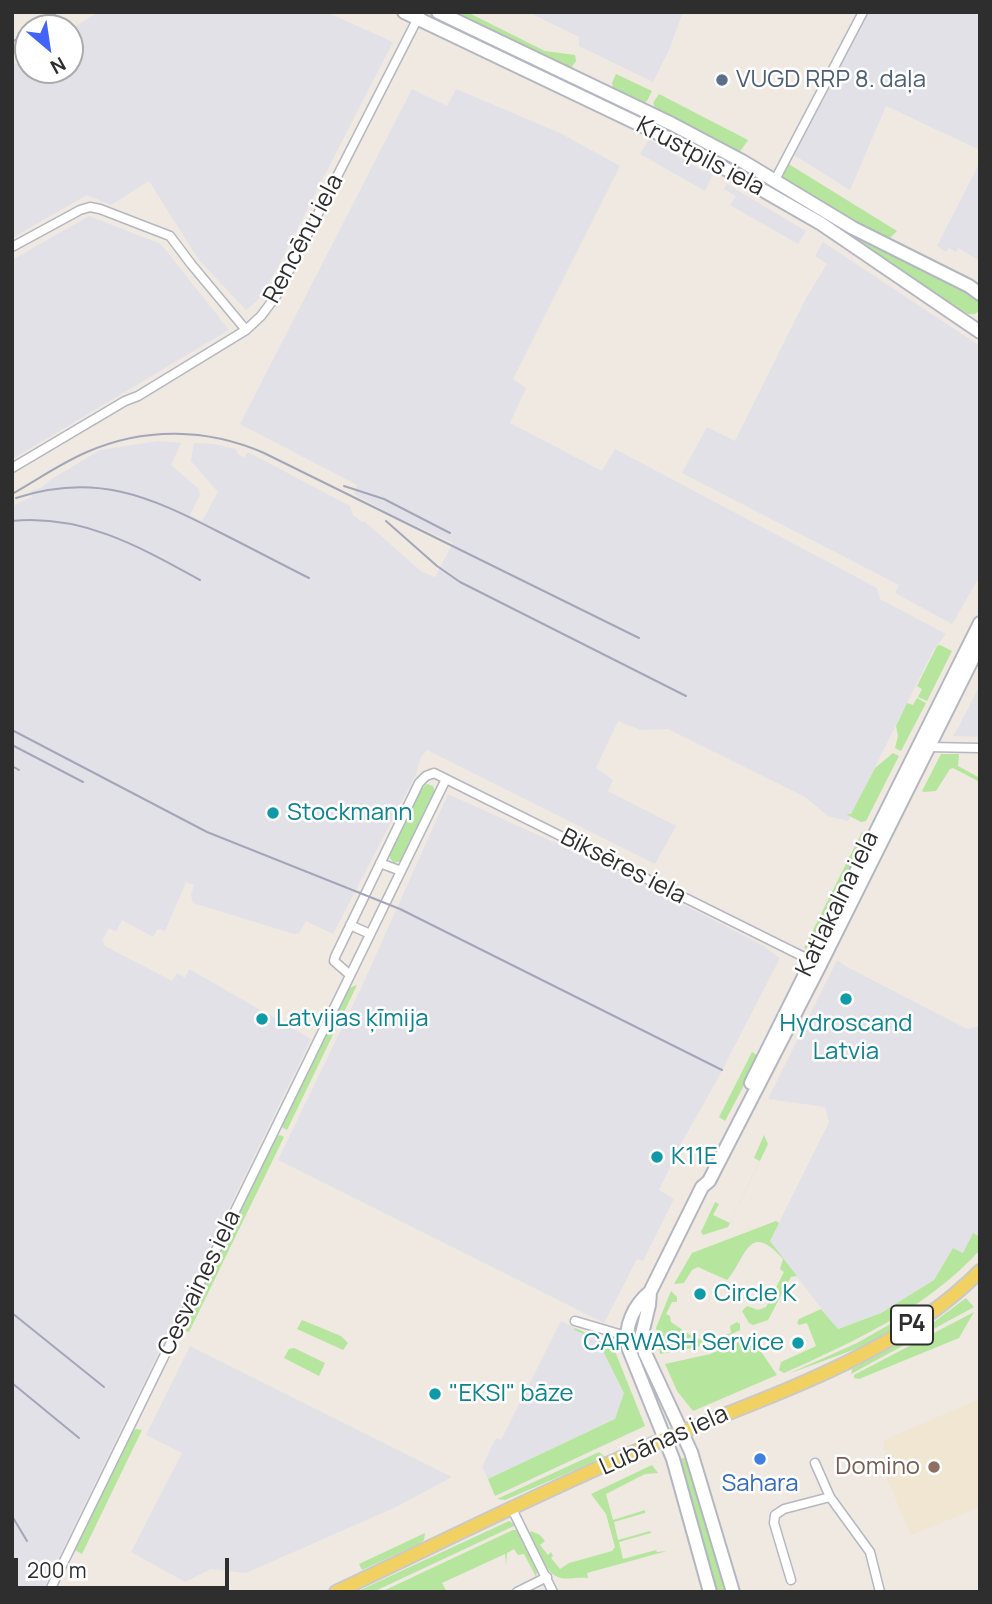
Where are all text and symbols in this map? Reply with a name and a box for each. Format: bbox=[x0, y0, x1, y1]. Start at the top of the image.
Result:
north arrow bbox=[14, 14, 84, 84]
text: N bbox=[46, 51, 70, 80]
place label: VUGD RRP 8. daļa bbox=[736, 66, 926, 94]
marker: VUGD RRP 8. daļa bbox=[714, 72, 730, 88]
street label: Krustpils iela bbox=[631, 111, 769, 203]
street label: Rencēnu iela bbox=[258, 170, 350, 308]
place label: Stockmann bbox=[287, 799, 413, 827]
marker: Stockmann bbox=[265, 805, 281, 821]
street label: Biksēres iela bbox=[555, 823, 691, 911]
street label: Katlakalna iela bbox=[790, 827, 886, 981]
marker: Hydroscand Latvia bbox=[838, 991, 854, 1007]
place label: Latvijas ķīmija bbox=[276, 1005, 429, 1033]
place label: Hydroscand Latvia bbox=[780, 1010, 912, 1066]
marker: Latvijas ķīmija bbox=[254, 1011, 270, 1027]
place label: K11E bbox=[671, 1143, 718, 1171]
marker: K11E bbox=[649, 1149, 665, 1165]
street label: Cesvaines iela bbox=[152, 1206, 248, 1360]
place label: Circle K bbox=[714, 1280, 797, 1308]
marker: Circle K bbox=[692, 1286, 708, 1302]
road number: P4 bbox=[891, 1306, 933, 1344]
place label: CARWASH Service bbox=[583, 1329, 784, 1357]
marker: CARWASH Service bbox=[790, 1335, 806, 1351]
place label: "EKSI" bāze bbox=[449, 1380, 574, 1408]
marker: "EKSI" bāze bbox=[427, 1386, 443, 1402]
street label: Lubānas iela bbox=[595, 1400, 733, 1482]
marker: Sahara bbox=[752, 1451, 768, 1467]
place label: Domino bbox=[835, 1453, 920, 1481]
marker: Domino bbox=[926, 1459, 942, 1475]
place label: Sahara bbox=[721, 1470, 799, 1498]
scale bar bbox=[18, 1544, 233, 1588]
text: 200 m bbox=[27, 1556, 87, 1584]

